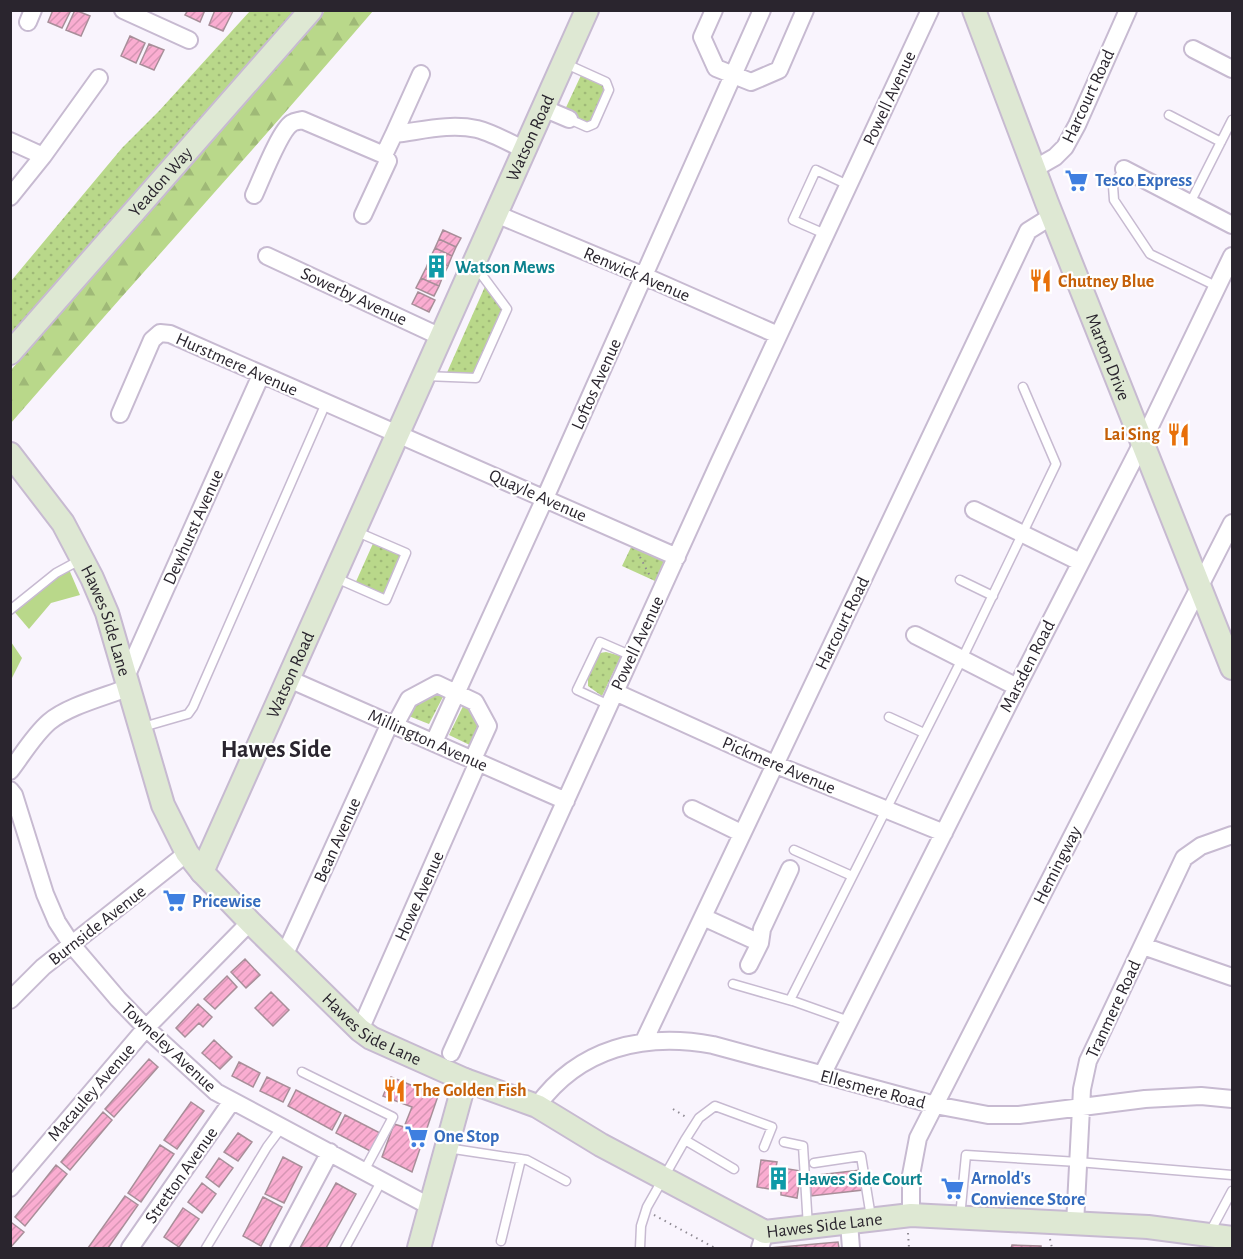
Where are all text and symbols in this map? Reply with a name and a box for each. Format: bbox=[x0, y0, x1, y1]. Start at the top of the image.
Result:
street label: Harcourt Road bbox=[1059, 47, 1118, 146]
street label: Powell Avenue bbox=[860, 49, 920, 148]
street label: Watson Road bbox=[504, 92, 558, 184]
street label: Yeadon Way bbox=[126, 144, 197, 221]
supermarket icon: Tesco Express bbox=[1064, 167, 1090, 193]
place label: Tesco Express bbox=[1095, 172, 1192, 190]
street label: Renwick Avenue bbox=[581, 244, 692, 305]
building icon: Watson Mews bbox=[424, 254, 450, 280]
place label: Watson Mews bbox=[455, 259, 555, 277]
street label: Sowerby Avenue bbox=[298, 264, 409, 329]
restaurant icon: Chutney Blue bbox=[1027, 268, 1053, 294]
place label: Chutney Blue bbox=[1058, 273, 1154, 291]
street label: Marton Drive bbox=[1082, 311, 1133, 403]
street label: Hurstmere Avenue bbox=[173, 330, 300, 400]
street label: Loftos Avenue bbox=[569, 336, 625, 433]
restaurant icon: Lai Sing bbox=[1165, 421, 1191, 447]
place label: Lai Sing bbox=[1104, 426, 1161, 444]
street label: Quayle Avenue bbox=[486, 466, 589, 525]
street label: Dewhurst Avenue bbox=[160, 467, 227, 588]
street label: Hawes Side Lane bbox=[77, 562, 133, 678]
street label: Harcourt Road bbox=[813, 574, 873, 673]
street label: Powell Avenue bbox=[608, 594, 668, 693]
street label: Marsden Road bbox=[997, 618, 1059, 715]
street label: Watson Road bbox=[264, 629, 318, 721]
street label: Millington Avenue bbox=[365, 707, 490, 775]
street label: Pickmere Avenue bbox=[719, 734, 838, 798]
district label: Hawes Side bbox=[221, 738, 331, 762]
street label: Bean Avenue bbox=[311, 795, 365, 885]
street label: Hemingway bbox=[1031, 823, 1085, 907]
street label: Howe Avenue bbox=[392, 849, 448, 944]
street label: Burnside Avenue bbox=[46, 882, 150, 969]
supermarket icon: Pricewise bbox=[161, 888, 187, 914]
place label: Pricewise bbox=[192, 893, 261, 911]
street label: Tranmere Road bbox=[1083, 958, 1144, 1061]
street label: Hawes Side Lane bbox=[318, 990, 424, 1069]
street label: Towneley Avenue bbox=[118, 1000, 219, 1096]
street label: Macauley Avenue bbox=[45, 1041, 139, 1145]
street label: Ellesmere Road bbox=[818, 1067, 927, 1113]
restaurant icon: The Golden Fish bbox=[382, 1077, 408, 1103]
place label: The Golden Fish bbox=[413, 1082, 527, 1100]
supermarket icon: One Stop bbox=[403, 1123, 429, 1149]
street label: Stretton Avenue bbox=[142, 1124, 222, 1227]
place label: One Stop bbox=[434, 1128, 499, 1146]
building icon: Hawes Side Court bbox=[766, 1166, 792, 1192]
place label: Arnold's Convience Store bbox=[971, 1170, 1085, 1209]
place label: Hawes Side Court bbox=[797, 1171, 922, 1189]
supermarket icon: Arnold's Convience Store bbox=[940, 1175, 966, 1201]
street label: Hawes Side Lane bbox=[765, 1210, 883, 1242]

